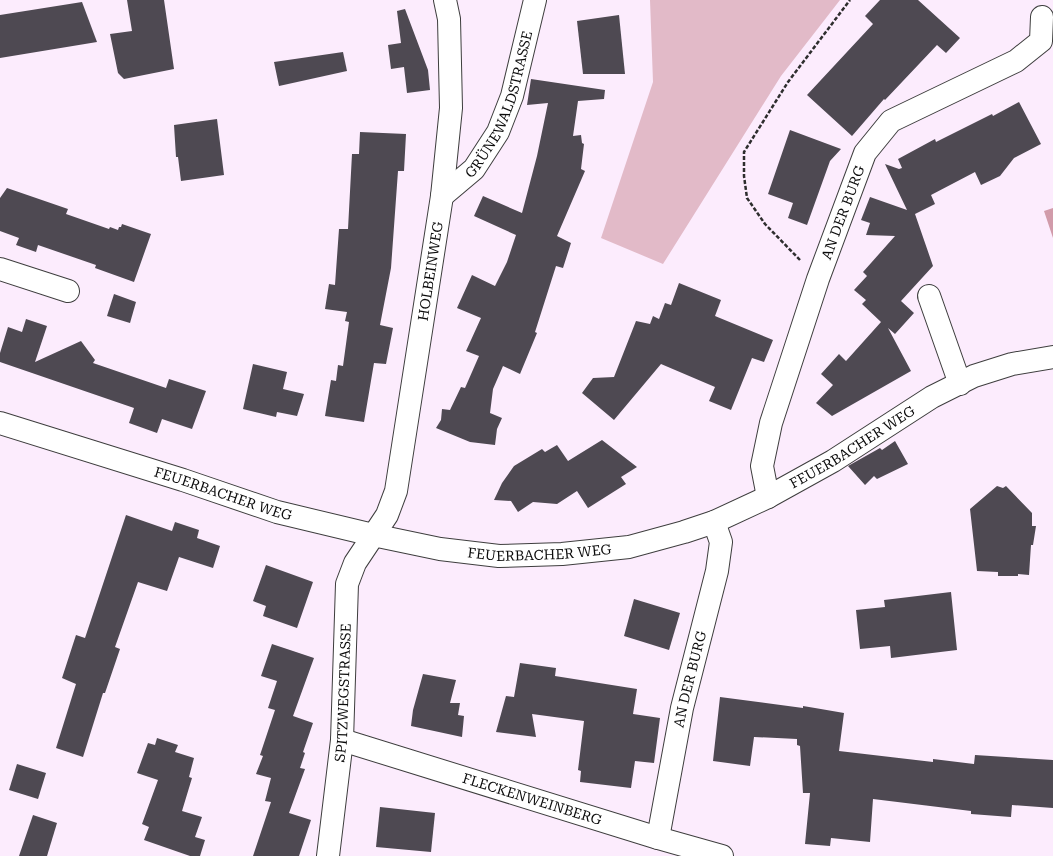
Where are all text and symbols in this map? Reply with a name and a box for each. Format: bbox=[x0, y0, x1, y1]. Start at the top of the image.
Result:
street label: GRÜNEWALDSTRASSE bbox=[462, 29, 535, 181]
street label: AN DER BURG bbox=[818, 163, 868, 261]
street label: HOLBEINWEG bbox=[415, 220, 446, 322]
street label: FEUERBACHER WEG bbox=[787, 402, 918, 491]
street label: FEUERBACHER WEG bbox=[152, 464, 294, 523]
street label: FEUERBACHER WEG bbox=[467, 541, 612, 564]
street label: SPITZWEGSTRASSE bbox=[331, 623, 354, 763]
street label: AN DER BURG bbox=[671, 629, 709, 729]
street label: FLECKENWEINBERG bbox=[461, 770, 604, 828]

